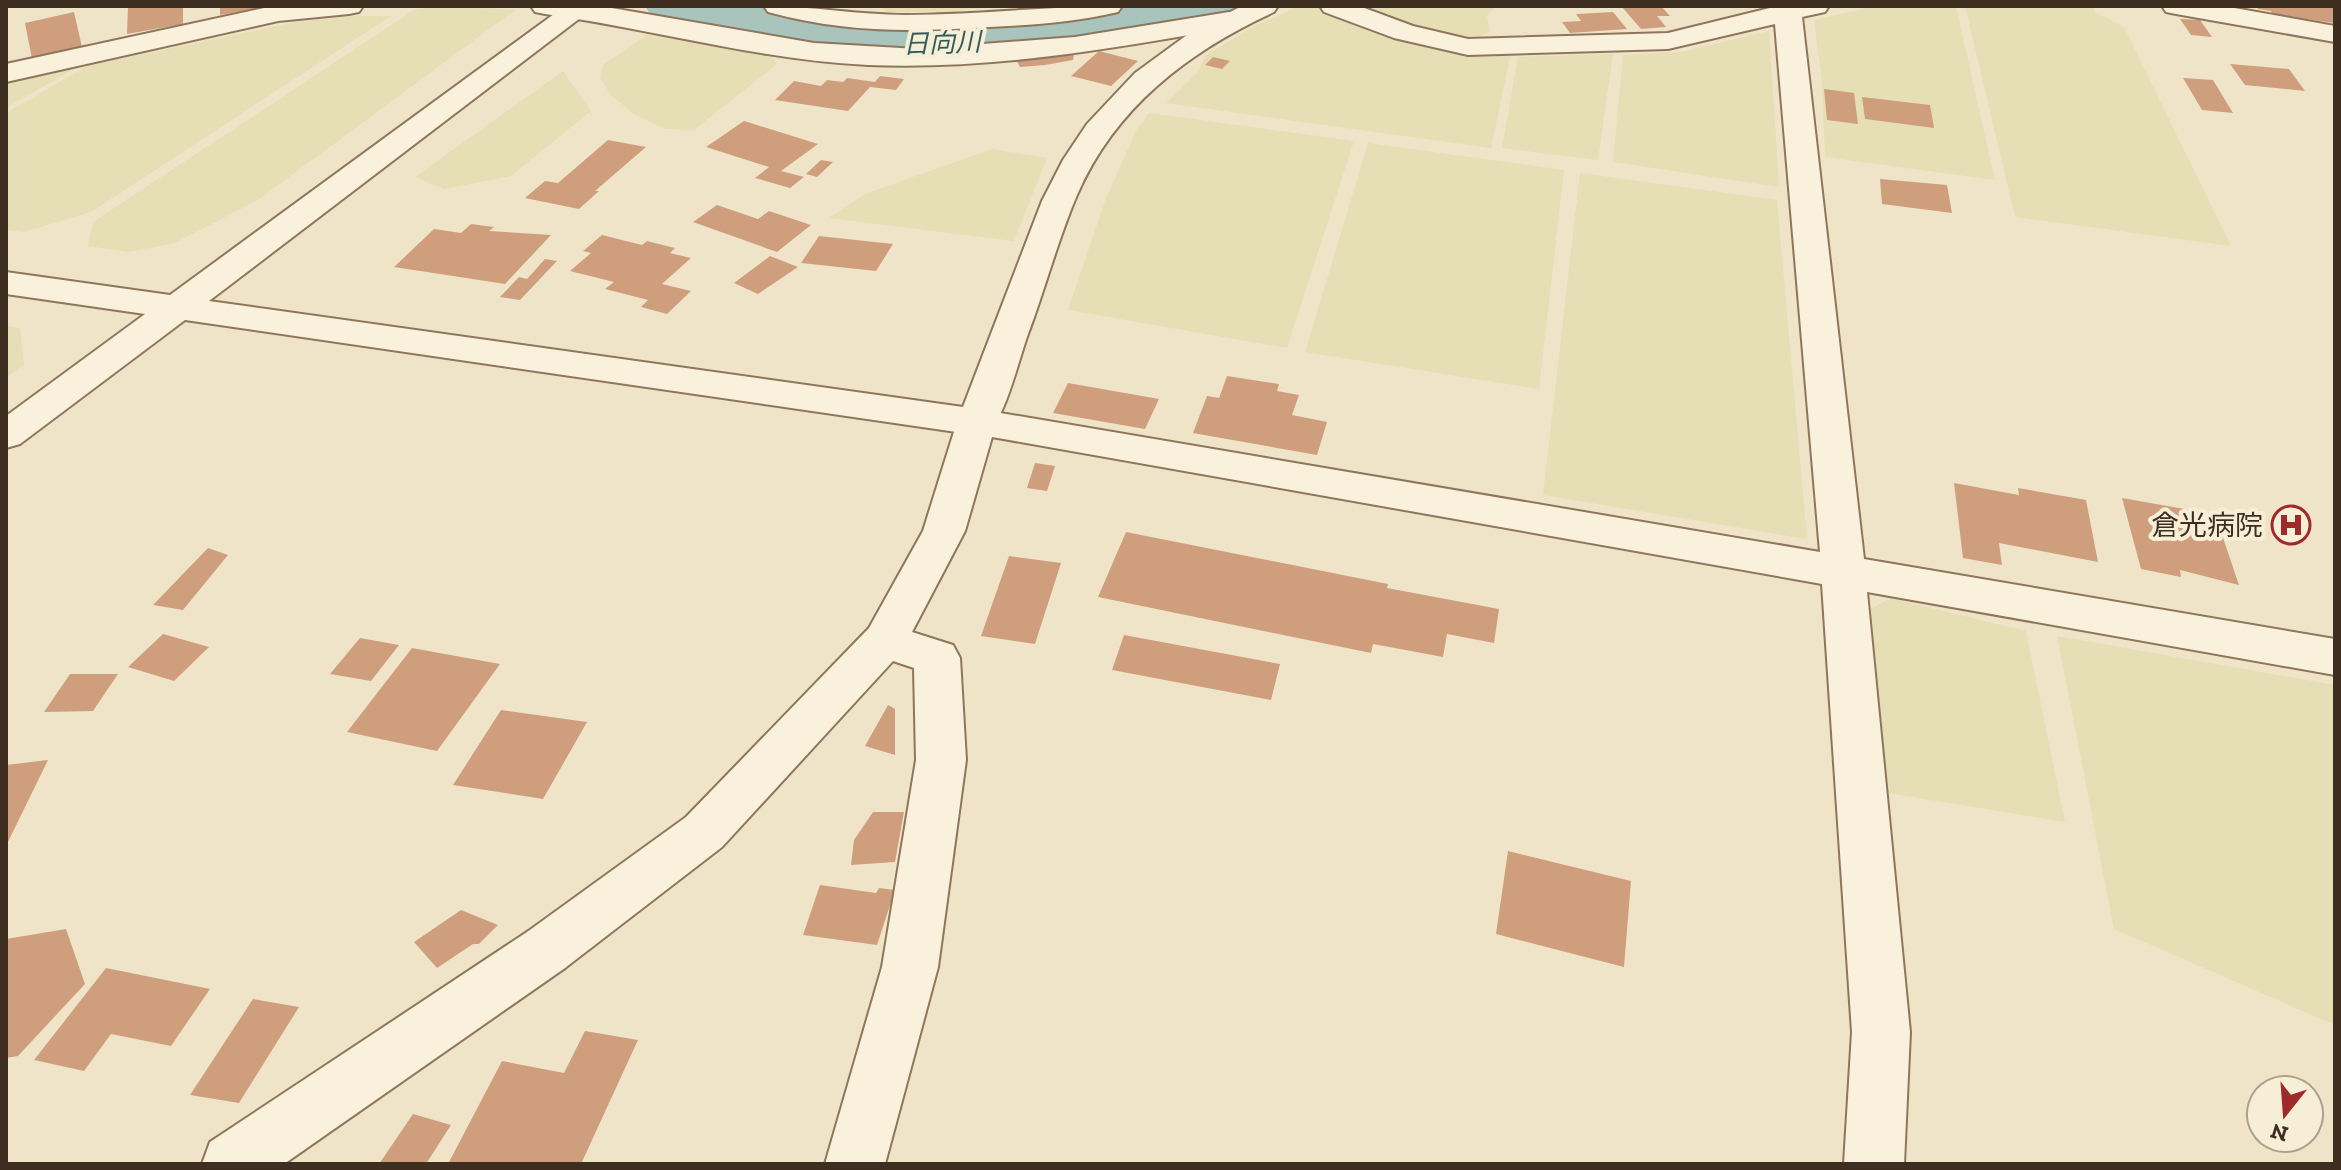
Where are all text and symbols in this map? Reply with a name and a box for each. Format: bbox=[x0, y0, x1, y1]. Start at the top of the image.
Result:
water label: 日向川 bbox=[902, 26, 985, 60]
hospital icon: 倉光病院 bbox=[2270, 504, 2312, 546]
place label: 倉光病院 bbox=[2151, 509, 2263, 542]
north arrow bbox=[2245, 1074, 2325, 1154]
text: N bbox=[2267, 1117, 2291, 1148]

